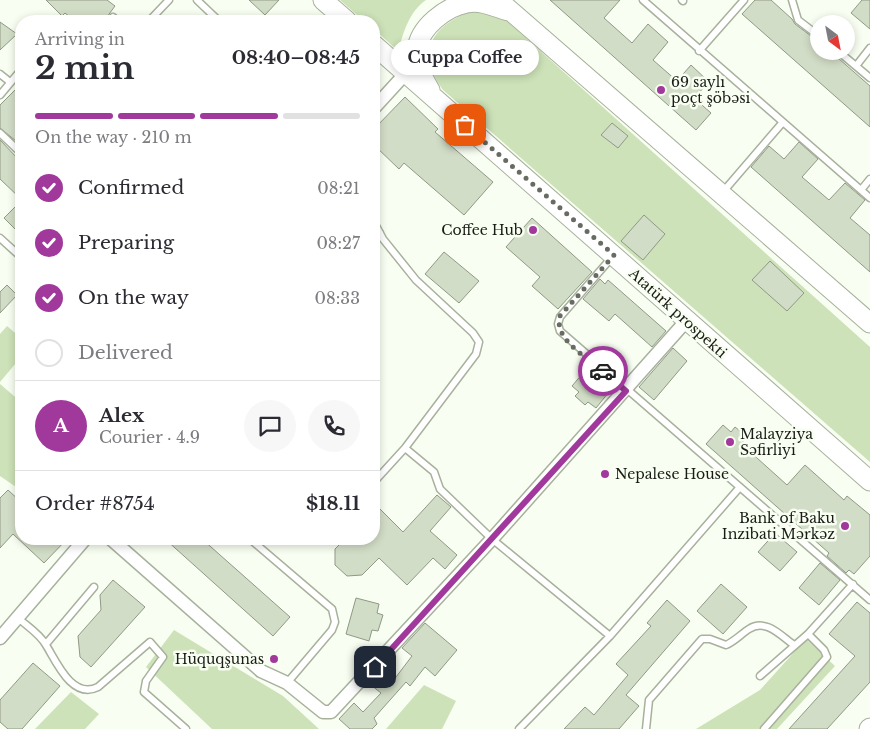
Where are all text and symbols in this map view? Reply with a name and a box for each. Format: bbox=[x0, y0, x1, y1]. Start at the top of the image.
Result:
north arrow bbox=[810, 15, 855, 60]
map controls bbox=[810, 15, 855, 60]
text: Arriving in bbox=[35, 29, 125, 49]
callout: Cuppa Coffee bbox=[391, 40, 539, 75]
text: 08:40–08:45 bbox=[232, 46, 360, 69]
text: Cuppa Coffee bbox=[408, 47, 522, 67]
text: 2 min bbox=[35, 48, 135, 88]
place label: 69 saylı poçt şöbəsi bbox=[671, 73, 751, 107]
marker: 69 saylı poçt şöbəsi bbox=[655, 84, 667, 96]
pin bbox=[444, 104, 486, 146]
icon: bag bbox=[451, 111, 479, 139]
text: On the way · 210 m bbox=[35, 127, 192, 147]
icon: check bbox=[35, 174, 63, 202]
text: Confirmed bbox=[78, 176, 184, 199]
text: 08:21 bbox=[317, 178, 360, 198]
place label: Coffee Hub bbox=[441, 221, 523, 239]
marker: Coffee Hub bbox=[527, 224, 539, 236]
icon: check bbox=[35, 229, 63, 257]
text: Preparing bbox=[78, 231, 174, 254]
text: 08:27 bbox=[316, 233, 360, 253]
street label: Atatürk prospekti bbox=[625, 264, 731, 362]
icon: check bbox=[35, 284, 63, 312]
text: On the way bbox=[78, 286, 189, 309]
text: 08:33 bbox=[315, 288, 360, 308]
text: Delivered bbox=[78, 341, 173, 364]
courier bbox=[578, 346, 628, 396]
icon: car bbox=[589, 357, 617, 385]
button: chat bbox=[244, 400, 296, 452]
button: phone bbox=[308, 400, 360, 452]
text: Alex bbox=[99, 404, 144, 427]
text: A bbox=[53, 414, 69, 437]
place label: Malayziya Səfirliyi bbox=[740, 425, 813, 459]
text: Courier · 4.9 bbox=[99, 427, 200, 447]
marker: Malayziya Səfirliyi bbox=[724, 436, 736, 448]
place label: Nepalese House bbox=[615, 465, 729, 483]
marker: Nepalese House bbox=[599, 468, 611, 480]
text: Order #8754 bbox=[35, 492, 155, 515]
text: $18.11 bbox=[306, 492, 360, 515]
place label: Bank of Baku Inzibati Mərkəz bbox=[722, 509, 836, 543]
marker: Bank of Baku Inzibati Mərkəz bbox=[839, 520, 851, 532]
pin bbox=[354, 646, 396, 688]
place label: Hüquqşunas bbox=[175, 650, 264, 668]
marker: Hüquqşunas bbox=[268, 653, 280, 665]
icon: home bbox=[361, 653, 389, 681]

